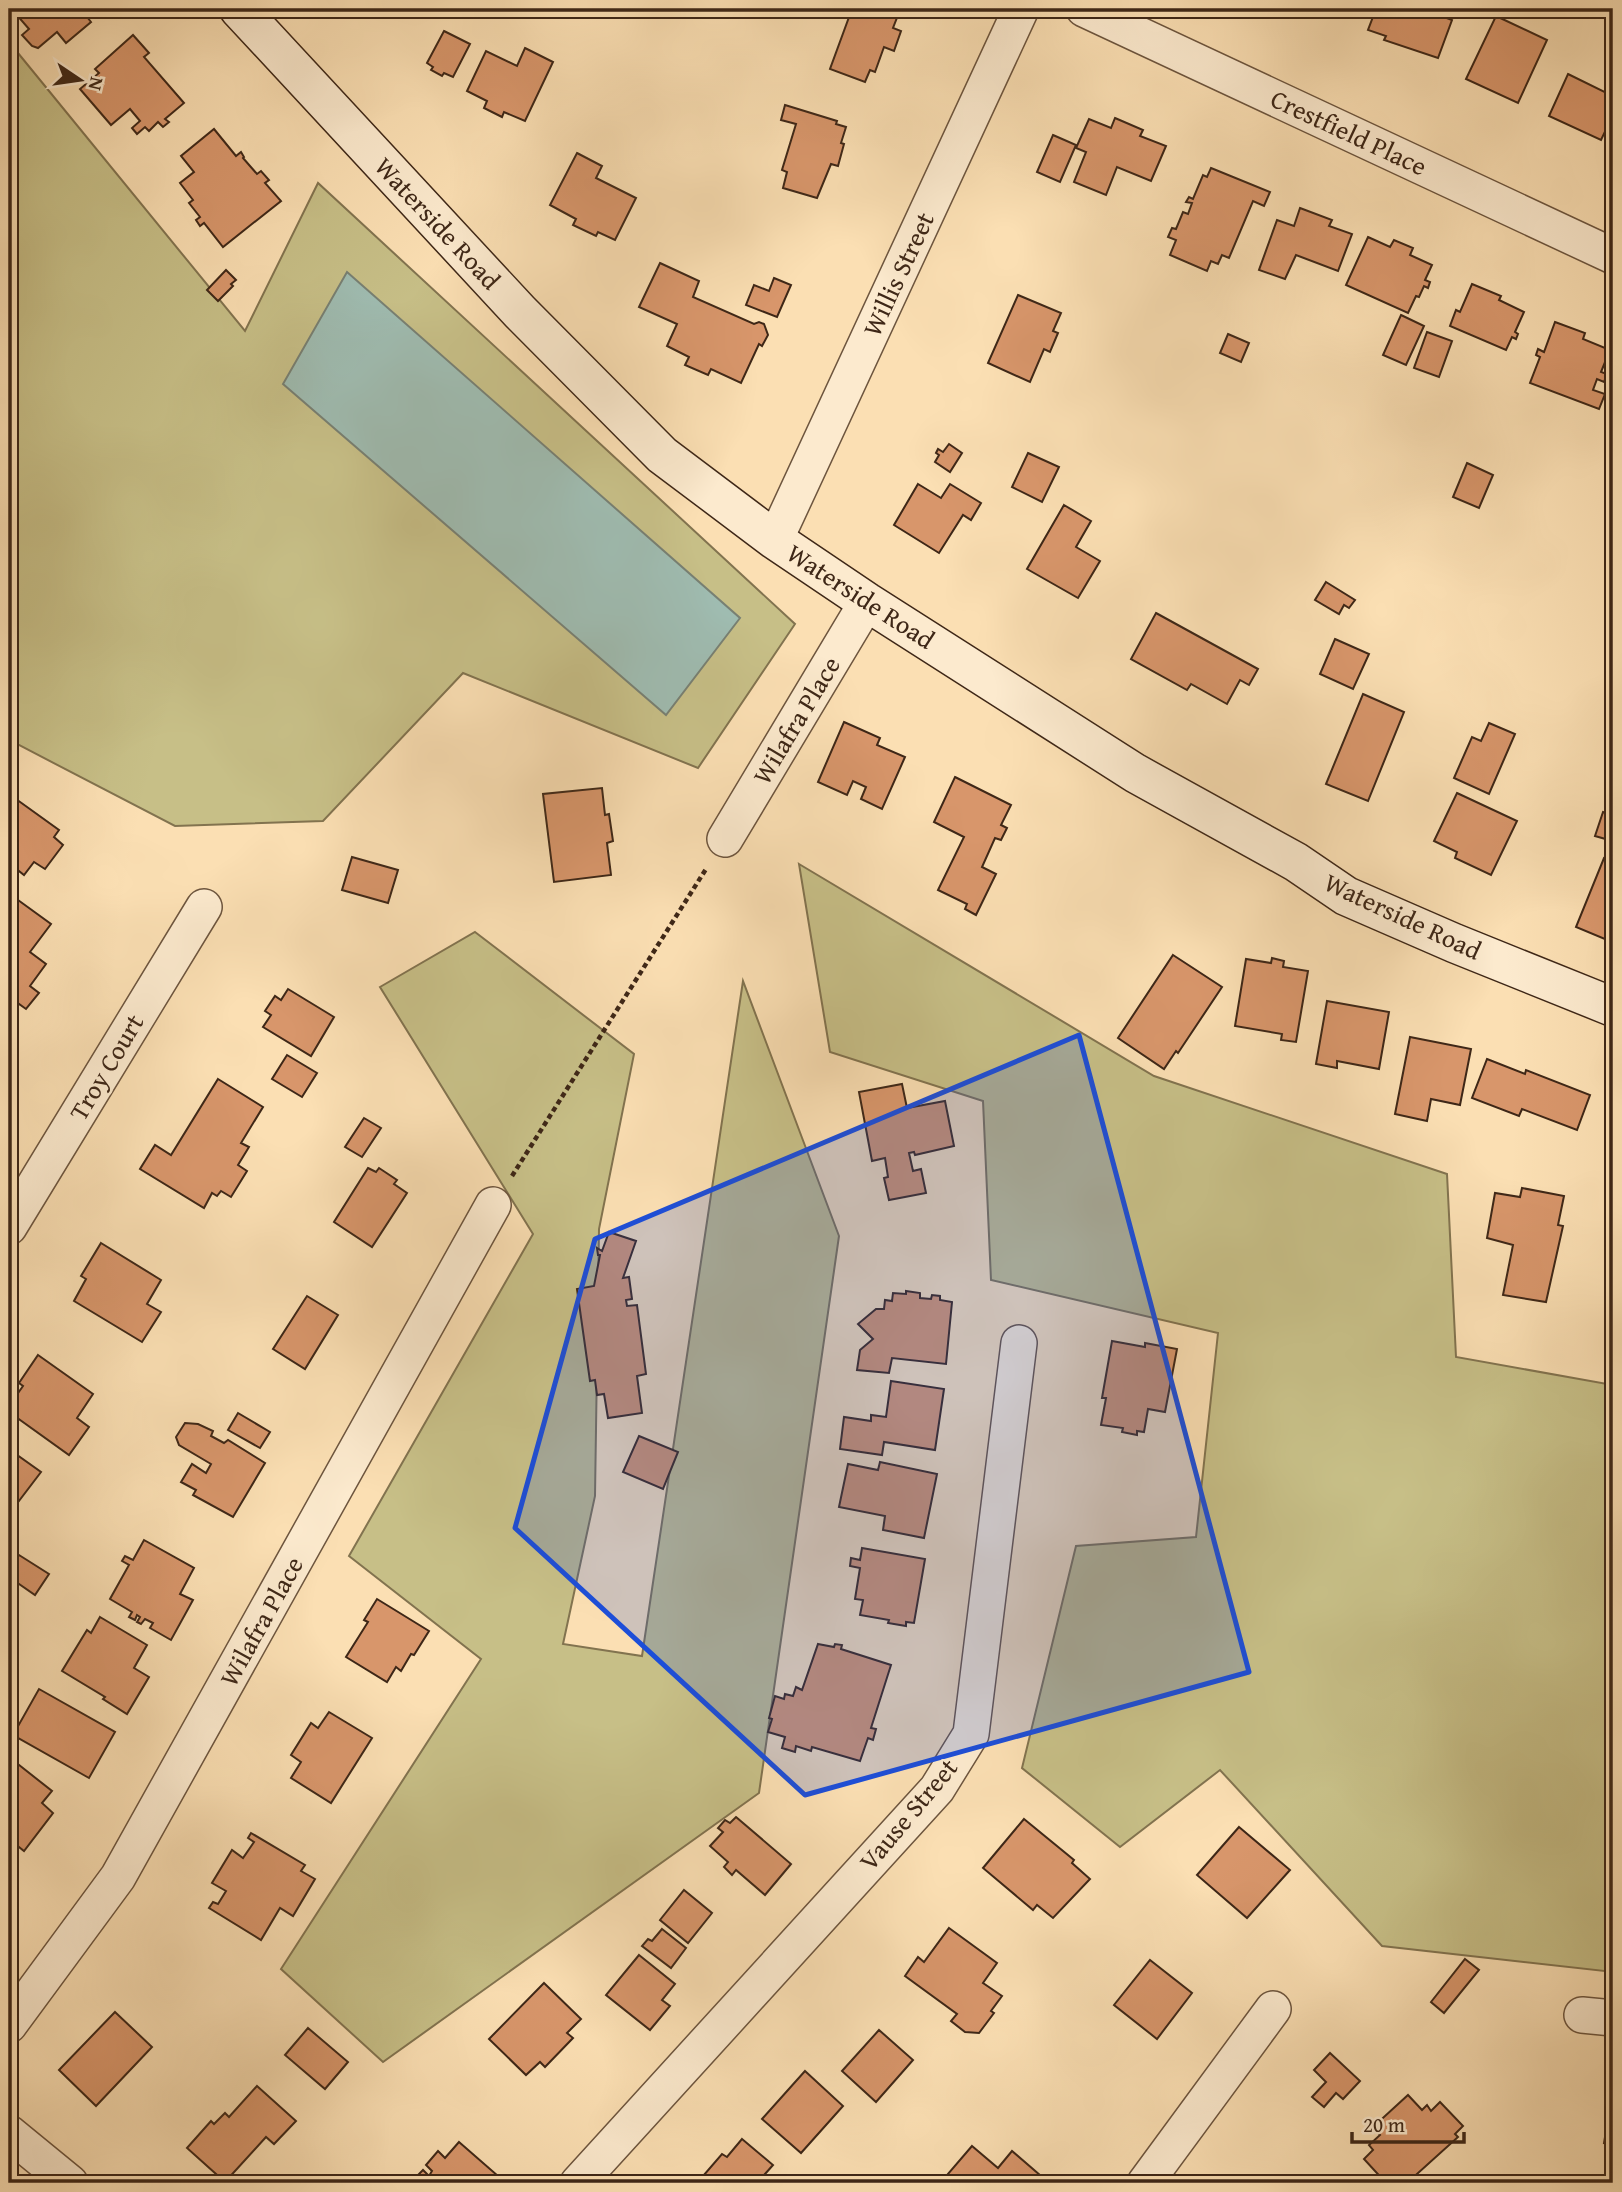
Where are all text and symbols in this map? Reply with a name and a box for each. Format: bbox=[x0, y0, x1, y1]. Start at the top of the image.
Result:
north arrow bbox=[46, 46, 116, 116]
text: N bbox=[81, 74, 112, 93]
street label: Crestfield Place bbox=[1265, 79, 1433, 185]
street label: Waterside Road bbox=[366, 148, 510, 298]
street label: Willis Street bbox=[852, 205, 944, 343]
street label: Waterside Road bbox=[779, 534, 943, 659]
street label: Wilafra Place bbox=[742, 649, 850, 791]
street label: Waterside Road bbox=[1318, 863, 1488, 969]
street label: Troy Court bbox=[59, 1006, 153, 1128]
street label: Wilafra Place bbox=[209, 1549, 313, 1693]
street label: Vause Street bbox=[849, 1749, 967, 1879]
scale bar bbox=[1352, 2101, 1464, 2145]
text: 20 m bbox=[1363, 2109, 1405, 2140]

